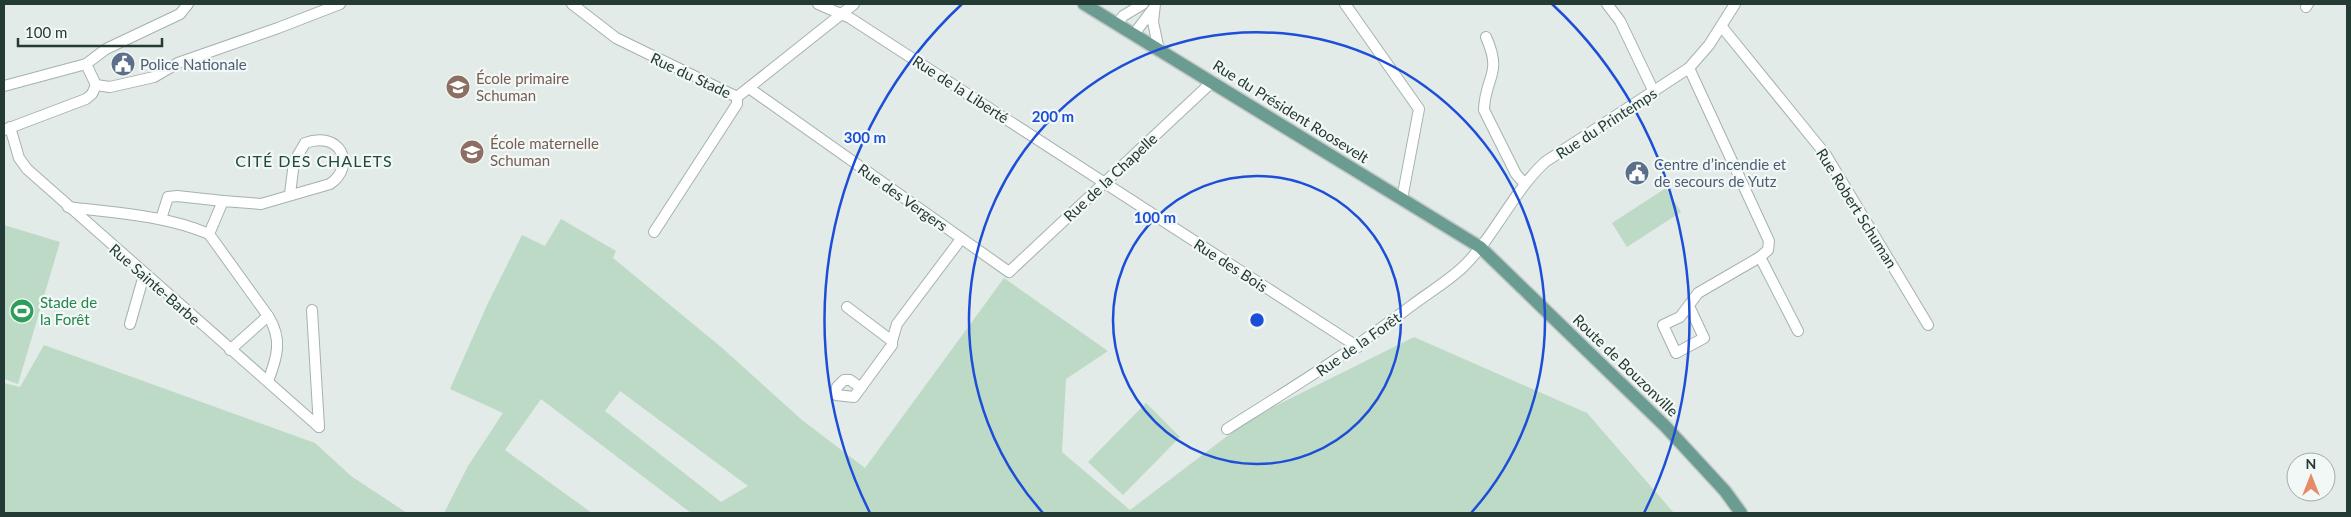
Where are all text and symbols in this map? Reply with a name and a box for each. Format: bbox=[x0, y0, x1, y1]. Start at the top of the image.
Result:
scale bar bbox=[18, 15, 161, 47]
text: 100 m bbox=[25, 23, 67, 41]
street label: Rue du Stade bbox=[648, 49, 734, 102]
public building icon: Police Nationale bbox=[110, 51, 136, 77]
street label: Rue de la Liberté bbox=[910, 51, 1012, 127]
place label: Police Nationale bbox=[140, 55, 247, 73]
street label: Rue du Président Roosevelt bbox=[1210, 56, 1373, 167]
place label: École primaire Schuman bbox=[476, 69, 569, 104]
school or university icon: École primaire Schuman bbox=[445, 74, 471, 100]
street label: Rue du Printemps bbox=[1552, 84, 1660, 162]
text: 200 m bbox=[1032, 107, 1074, 125]
text: 300 m bbox=[844, 128, 886, 146]
street label: Rue de la Chapelle bbox=[1059, 129, 1161, 225]
place label: École maternelle Schuman bbox=[490, 134, 599, 169]
school or university icon: École maternelle Schuman bbox=[459, 139, 485, 165]
street label: Rue Robert Schuman bbox=[1813, 145, 1901, 271]
district label: CITÉ DES CHALETS bbox=[235, 151, 393, 170]
place label: Centre d’incendie et de secours de Yutz bbox=[1654, 155, 1787, 190]
street label: Rue des Vergers bbox=[855, 159, 951, 235]
public building icon: Centre d’incendie et de secours de Yutz bbox=[1624, 160, 1650, 186]
text: 100 m bbox=[1134, 208, 1176, 226]
street label: Rue des Bois bbox=[1191, 235, 1271, 295]
street label: Rue Sainte-Barbe bbox=[106, 240, 204, 328]
place label: Stade de la Forêt bbox=[40, 293, 97, 328]
sports icon: Stade de la Forêt bbox=[9, 298, 35, 324]
street label: Rue de la Forêt bbox=[1312, 308, 1404, 380]
street label: Route de Bouzonville bbox=[1570, 310, 1682, 420]
centre of rings bbox=[1248, 311, 1266, 329]
north arrow bbox=[2286, 452, 2336, 502]
text: N bbox=[2306, 455, 2316, 472]

